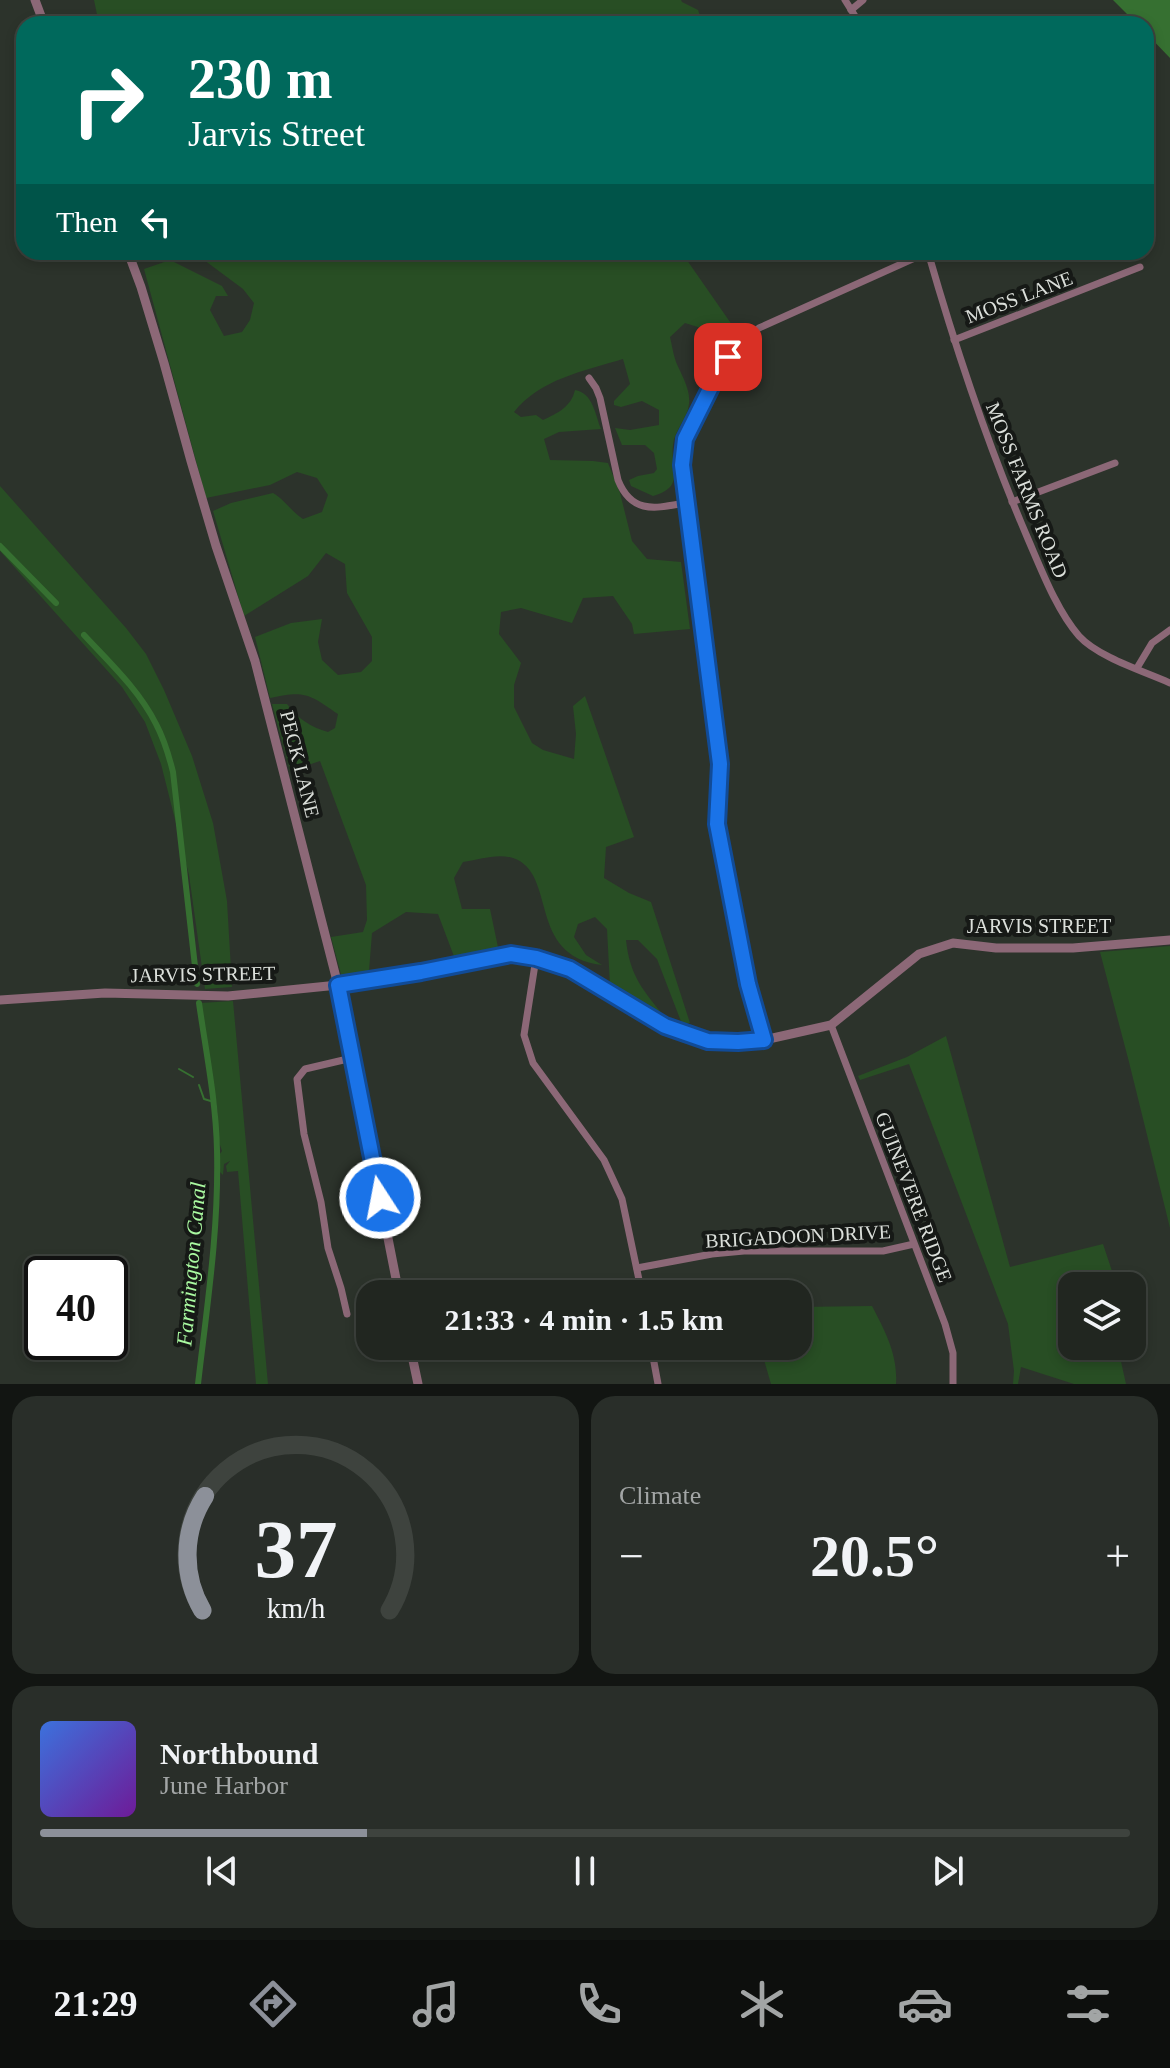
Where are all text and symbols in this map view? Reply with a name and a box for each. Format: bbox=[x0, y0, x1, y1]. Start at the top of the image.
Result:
icon: right bbox=[56, 48, 160, 152]
text: 230 m bbox=[188, 48, 333, 110]
text: Jarvis Street bbox=[188, 114, 365, 154]
icon: left bbox=[134, 200, 178, 244]
text: Then bbox=[56, 205, 118, 238]
street label: MOSS LANE bbox=[962, 267, 1076, 327]
pin bbox=[694, 323, 762, 391]
icon: arrive bbox=[706, 335, 750, 379]
street label: MOSS FARMS ROAD bbox=[982, 399, 1072, 581]
street label: PECK LANE bbox=[276, 708, 324, 820]
street label: JARVIS STREET bbox=[967, 915, 1111, 937]
street label: JARVIS STREET bbox=[131, 962, 275, 986]
street label: GUINEVERE RIDGE bbox=[871, 1109, 957, 1285]
position arrow bbox=[338, 1156, 422, 1240]
water label: Farmington Canal bbox=[171, 1181, 211, 1348]
street label: BRIGADOON DRIVE bbox=[704, 1220, 892, 1252]
speed limit sign: 40 bbox=[24, 1256, 128, 1360]
map controls bbox=[1058, 1272, 1146, 1360]
button: layers bbox=[1058, 1272, 1146, 1360]
text: 21:33 · 4 min · 1.5 km bbox=[444, 1303, 724, 1336]
text: Climate bbox=[619, 1481, 701, 1510]
text: 37 bbox=[254, 1503, 337, 1595]
text: 20.5° bbox=[810, 1523, 939, 1589]
text: − bbox=[619, 1532, 644, 1581]
text: + bbox=[1105, 1532, 1130, 1581]
text: km/h bbox=[266, 1593, 325, 1624]
text: Northbound bbox=[160, 1737, 318, 1770]
text: June Harbor bbox=[160, 1771, 288, 1800]
icon: previous bbox=[200, 1849, 244, 1893]
icon: pause bbox=[563, 1849, 607, 1893]
icon: next bbox=[926, 1849, 970, 1893]
icon: directions bbox=[245, 1976, 301, 2032]
icon: music bbox=[408, 1976, 464, 2032]
icon: phone bbox=[571, 1976, 627, 2032]
icon: climate bbox=[734, 1976, 790, 2032]
icon: car bbox=[897, 1976, 953, 2032]
icon: filters bbox=[1060, 1976, 1116, 2032]
text: 21:29 bbox=[54, 1984, 138, 2024]

